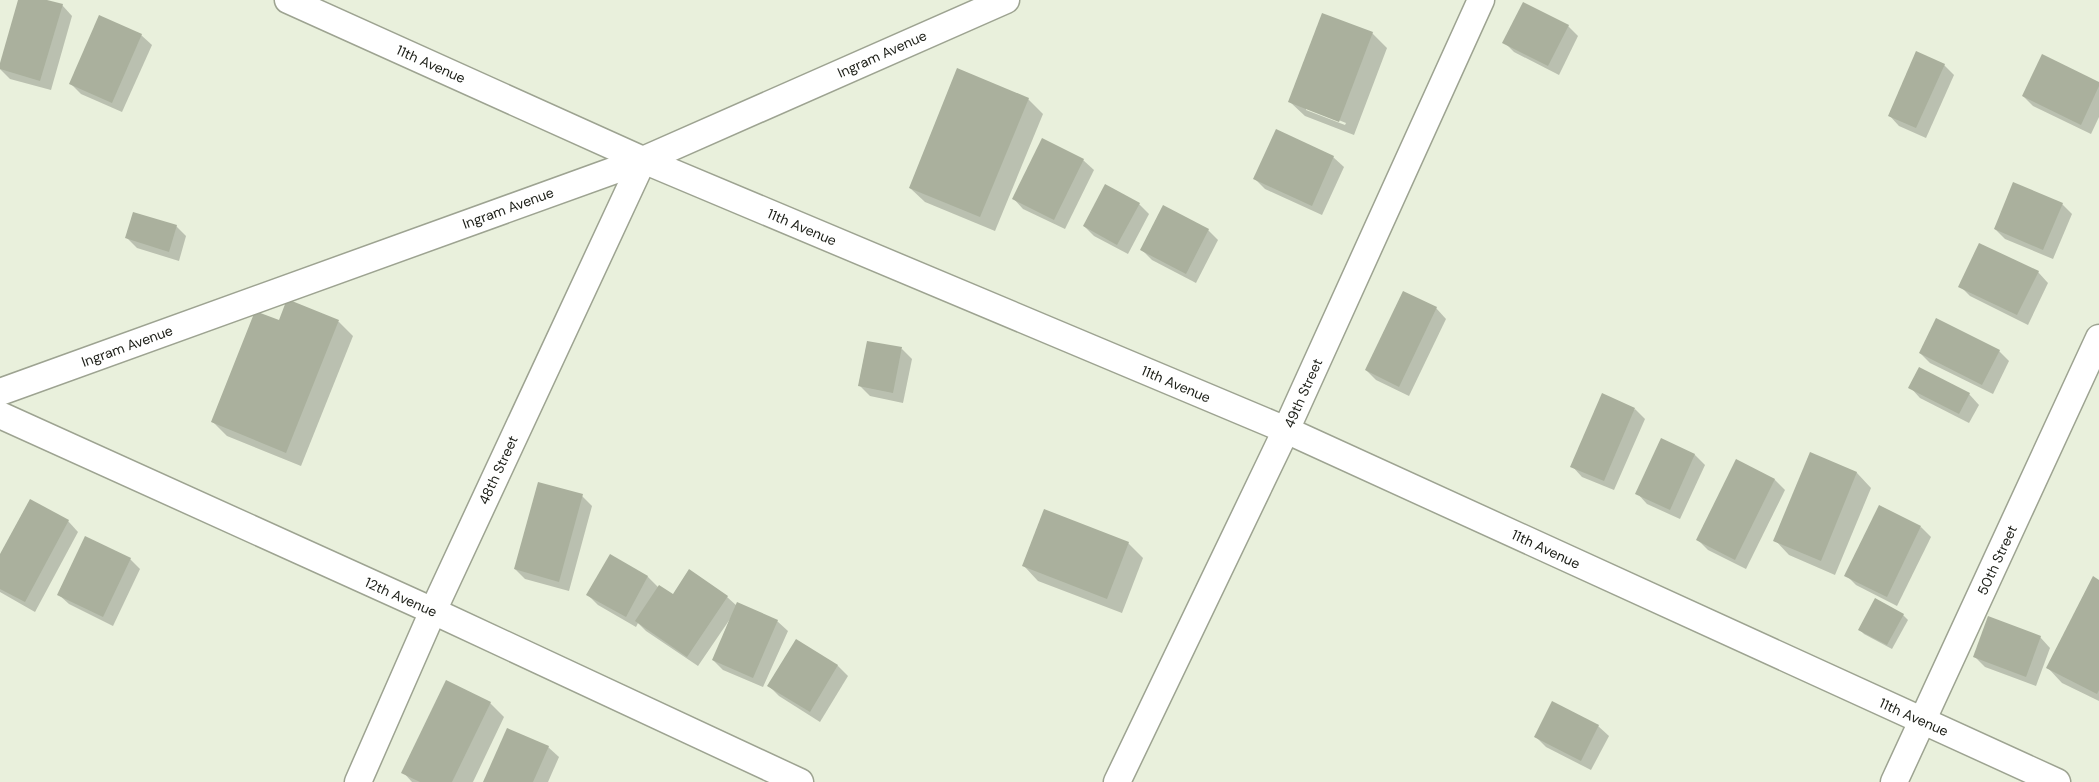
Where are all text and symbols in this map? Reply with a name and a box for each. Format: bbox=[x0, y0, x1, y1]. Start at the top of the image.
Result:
street label: Ingram Avenue bbox=[835, 26, 929, 82]
street label: 11th Avenue bbox=[394, 41, 468, 87]
street label: Ingram Avenue bbox=[460, 183, 556, 233]
street label: 11th Avenue bbox=[765, 204, 839, 250]
street label: Ingram Avenue bbox=[79, 321, 175, 371]
street label: 49th Street bbox=[1280, 355, 1326, 431]
street label: 11th Avenue bbox=[1139, 361, 1213, 407]
street label: 48th Street bbox=[474, 433, 522, 507]
street label: 50th Street bbox=[1973, 522, 2021, 598]
street label: 11th Avenue bbox=[1509, 525, 1583, 573]
street label: 12th Avenue bbox=[362, 573, 440, 621]
street label: 11th Avenue bbox=[1877, 694, 1951, 740]

